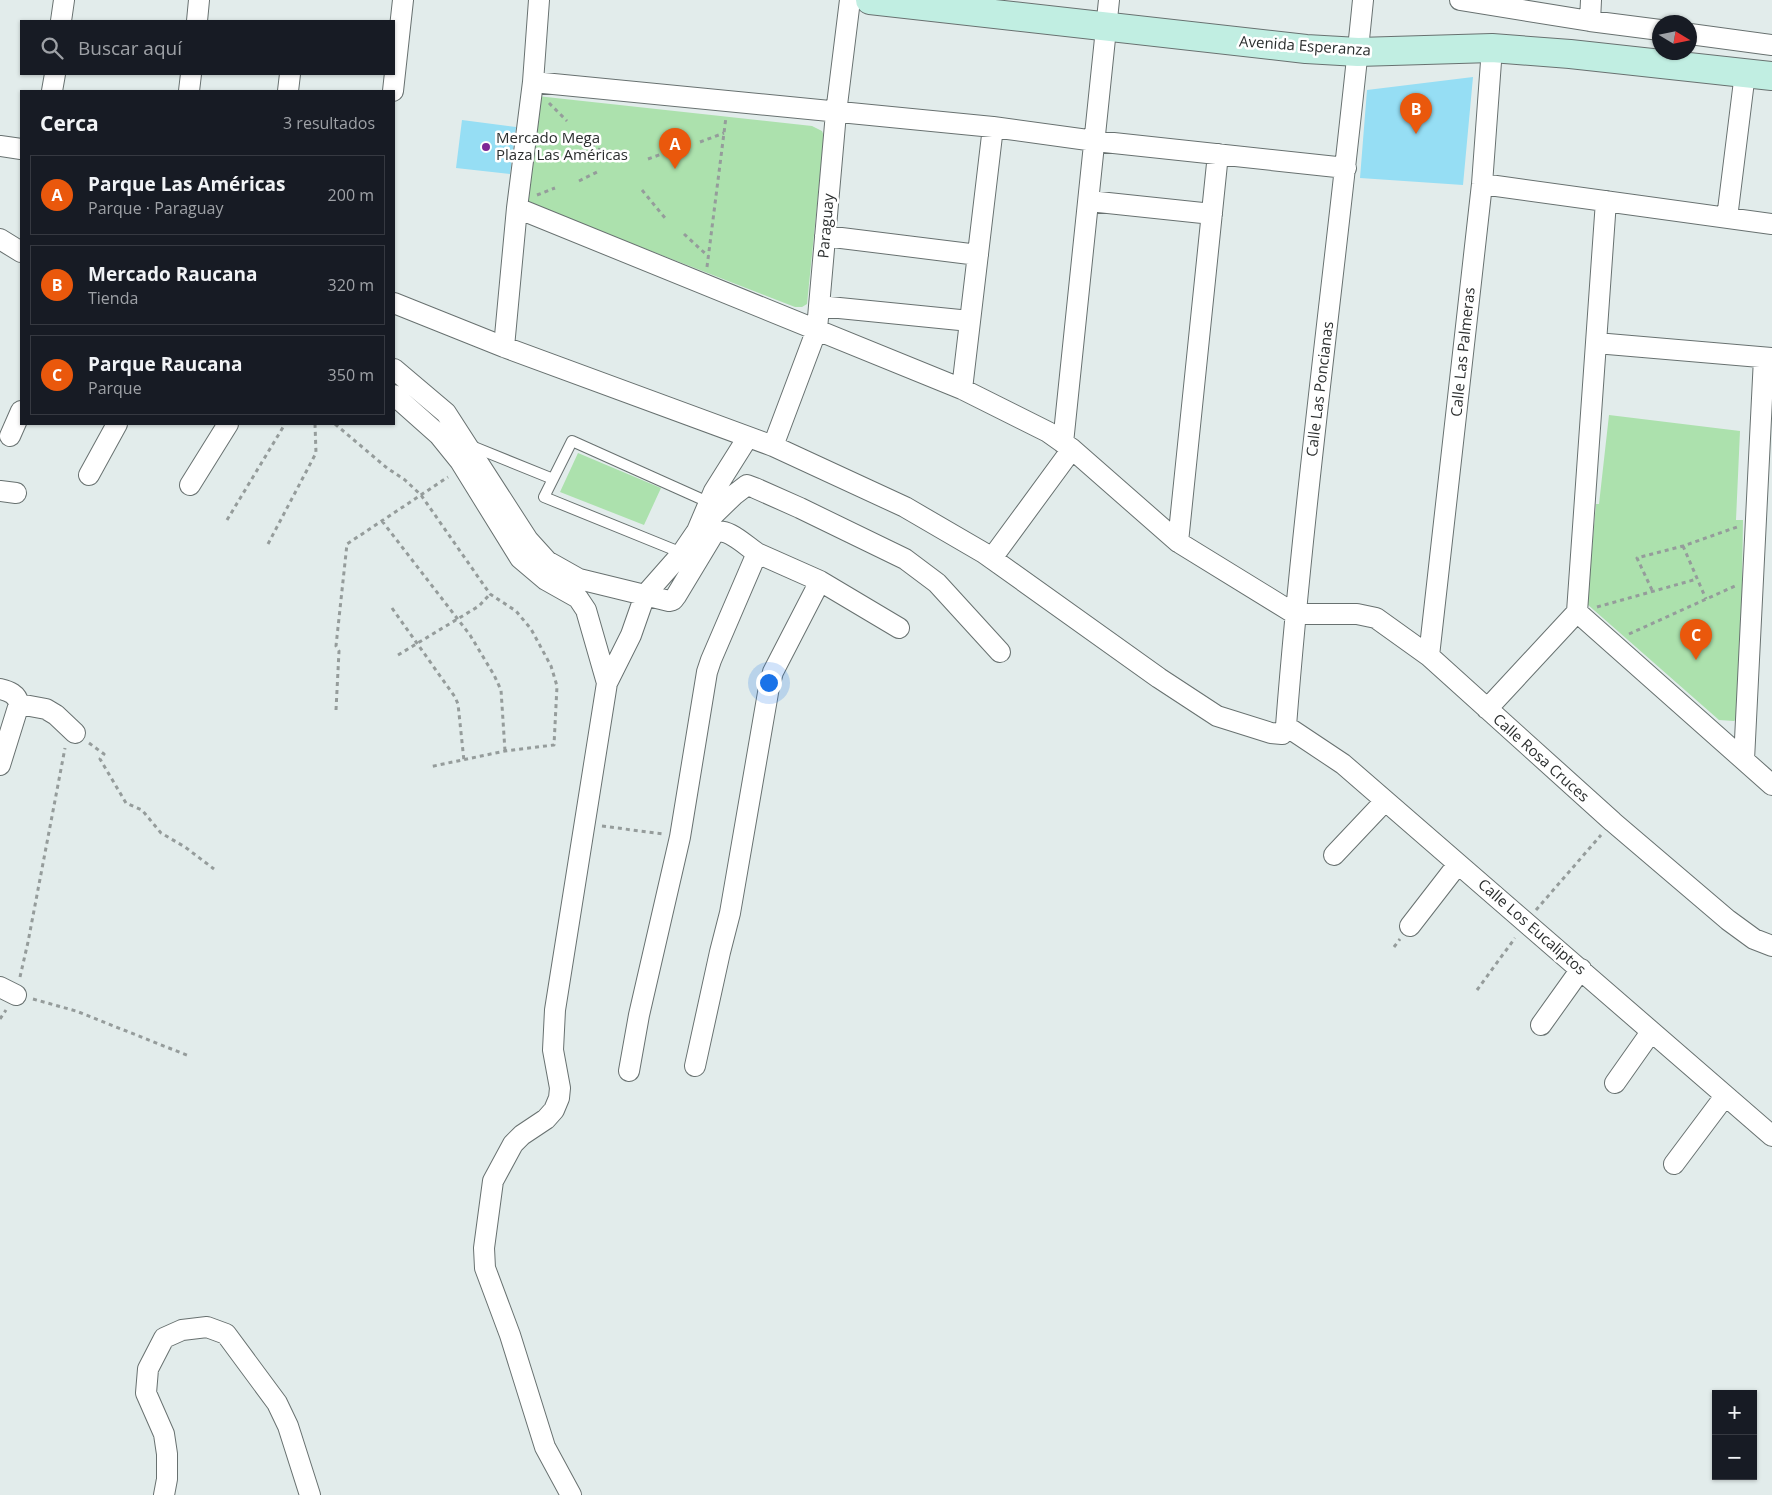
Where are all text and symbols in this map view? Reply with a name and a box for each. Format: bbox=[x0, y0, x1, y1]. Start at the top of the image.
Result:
north arrow bbox=[1652, 15, 1697, 60]
search box bbox=[20, 20, 395, 75]
street label: Avenida Esperanza bbox=[1239, 30, 1372, 60]
icon: search bbox=[38, 34, 66, 62]
text: Buscar aquí bbox=[78, 35, 182, 61]
pin: B bbox=[1400, 93, 1432, 134]
text: Cerca bbox=[40, 109, 99, 137]
text: 3 resultados bbox=[283, 112, 375, 134]
place label: Mercado Mega Plaza Las Américas bbox=[496, 127, 628, 164]
pin: A bbox=[659, 128, 691, 169]
marker: Mercado Mega Plaza Las Américas bbox=[480, 141, 492, 153]
text: Parque Las Américas bbox=[88, 171, 285, 197]
text: A bbox=[51, 184, 63, 206]
text: 200 m bbox=[328, 184, 374, 206]
street label: Paraguay bbox=[812, 192, 838, 259]
text: Parque · Paraguay bbox=[88, 197, 224, 219]
text: Mercado Raucana bbox=[88, 261, 257, 287]
text: B bbox=[52, 274, 62, 296]
text: 320 m bbox=[328, 274, 374, 296]
street label: Calle Las Palmeras bbox=[1445, 286, 1479, 418]
text: Tienda bbox=[88, 287, 138, 309]
street label: Calle Las Poncianas bbox=[1301, 320, 1337, 458]
text: Parque Raucana bbox=[88, 351, 242, 377]
text: C bbox=[52, 364, 62, 386]
text: 350 m bbox=[328, 364, 374, 386]
text: Parque bbox=[88, 377, 142, 399]
pin: C bbox=[1680, 619, 1712, 660]
your location bbox=[756, 670, 782, 696]
street label: Calle Rosa Cruces bbox=[1489, 709, 1594, 806]
street label: Calle Los Eucaliptos bbox=[1474, 874, 1591, 979]
map controls bbox=[1712, 1390, 1757, 1480]
button: + bbox=[1712, 1390, 1757, 1435]
button: − bbox=[1712, 1435, 1757, 1480]

